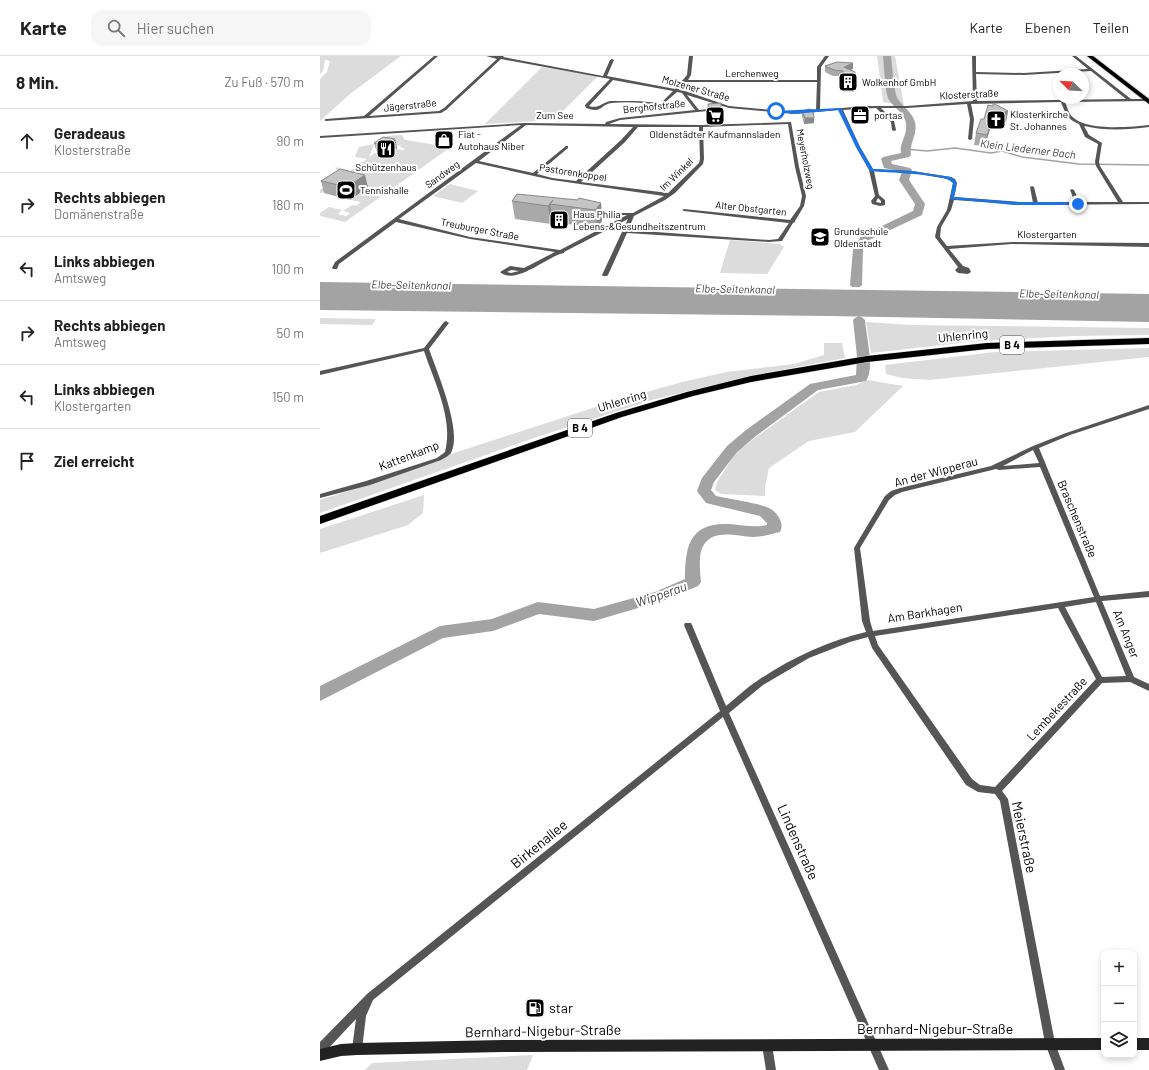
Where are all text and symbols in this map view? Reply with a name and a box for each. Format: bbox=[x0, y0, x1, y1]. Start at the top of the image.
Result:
search box bbox=[91, 10, 371, 46]
text: Karte bbox=[20, 16, 67, 39]
icon: search bbox=[105, 17, 127, 39]
text: Hier suchen bbox=[137, 19, 214, 37]
text: Karte bbox=[969, 19, 1003, 36]
text: Ebenen bbox=[1025, 19, 1071, 36]
text: Teilen bbox=[1093, 19, 1129, 36]
street label: Lerchenweg bbox=[725, 67, 779, 79]
north arrow bbox=[1053, 68, 1089, 104]
building icon: Wolkenhof GmbH bbox=[837, 71, 859, 93]
text: 8 Min. bbox=[16, 72, 59, 92]
street label: Molzener Straße bbox=[661, 73, 731, 103]
text: Zu Fuß · 570 m bbox=[224, 74, 304, 90]
place label: Wolkenhof GmbH bbox=[862, 76, 936, 88]
street label: Klosterstraße bbox=[939, 86, 999, 102]
street label: Jägerstraße bbox=[383, 96, 437, 114]
street label: Berghofstraße bbox=[622, 97, 686, 115]
route start bbox=[767, 102, 785, 120]
office icon: portas bbox=[849, 104, 871, 126]
supermarket icon: Oldenstädter Kaufmannsladen bbox=[704, 105, 726, 127]
place label: Klosterkirche St. Johannes bbox=[1010, 108, 1068, 132]
street label: Zum See bbox=[536, 109, 574, 121]
place label: portas bbox=[874, 109, 902, 121]
church icon: Klosterkirche St. Johannes bbox=[985, 109, 1007, 131]
text: Geradeaus bbox=[54, 124, 125, 142]
place label: Fiat - Autohaus Niber bbox=[458, 128, 525, 152]
place label: Oldenstädter Kaufmannsladen bbox=[650, 128, 780, 140]
street label: Meyerholzweg bbox=[794, 128, 818, 190]
shop icon: Fiat - Autohaus Niber bbox=[433, 129, 455, 151]
icon: ahead bbox=[16, 130, 38, 152]
text: 90 m bbox=[277, 133, 304, 149]
water label: Klein Liederner Bach bbox=[980, 136, 1077, 161]
restaurant icon: Schützenhaus bbox=[375, 138, 397, 160]
text: Klosterstraße bbox=[54, 142, 131, 158]
street label: Im Winkel bbox=[657, 155, 695, 193]
street label: Sandweg bbox=[423, 158, 461, 190]
place label: Schützenhaus bbox=[355, 161, 417, 173]
street label: Pastorenkoppel bbox=[539, 161, 607, 183]
sports icon: Tennishalle bbox=[335, 179, 357, 201]
place label: Tennishalle bbox=[360, 184, 409, 196]
text: Rechts abbiegen bbox=[54, 188, 165, 206]
icon: right bbox=[16, 194, 38, 216]
route end bbox=[1069, 195, 1087, 213]
text: 180 m bbox=[272, 197, 304, 213]
street label: Alter Obstgarten bbox=[715, 198, 787, 218]
text: Domänenstraße bbox=[54, 206, 144, 222]
place label: Haus Philia Lebens-&Gesundheitszentrum bbox=[573, 208, 706, 232]
building icon: Haus Philia Lebens-&Gesundheitszentrum bbox=[548, 209, 570, 231]
street label: Treuburger Straße bbox=[440, 216, 520, 242]
place label: Grundschule Oldenstadt bbox=[834, 225, 888, 249]
school or university icon: Grundschule Oldenstadt bbox=[809, 226, 831, 248]
street label: Klostergarten bbox=[1017, 228, 1077, 240]
text: Links abbiegen bbox=[54, 252, 155, 270]
icon: left bbox=[16, 258, 38, 280]
text: 100 m bbox=[271, 261, 304, 277]
text: Amtsweg bbox=[54, 270, 106, 286]
water label: Elbe-Seitenkanal bbox=[371, 277, 451, 292]
water label: Elbe-Seitenkanal bbox=[695, 281, 775, 296]
water label: Elbe-Seitenkanal bbox=[1019, 286, 1099, 301]
text: Rechts abbiegen bbox=[54, 316, 165, 334]
icon: right bbox=[16, 322, 38, 344]
text: 50 m bbox=[277, 325, 304, 341]
street label: Uhlenring bbox=[937, 325, 989, 345]
text: Amtsweg bbox=[54, 334, 106, 350]
road number: B 4 bbox=[1000, 336, 1024, 354]
text: Links abbiegen bbox=[54, 380, 155, 398]
icon: left bbox=[16, 386, 38, 408]
street label: Uhlenring bbox=[596, 386, 648, 414]
text: 150 m bbox=[272, 389, 304, 405]
text: Klostergarten bbox=[54, 398, 131, 414]
road number: B 4 bbox=[568, 419, 592, 437]
street label: Kattenkamp bbox=[377, 437, 441, 473]
icon: arrive bbox=[16, 450, 38, 472]
text: Ziel erreicht bbox=[54, 452, 135, 470]
street label: An der Wipperau bbox=[892, 453, 979, 489]
street label: Braschenstraße bbox=[1055, 478, 1101, 560]
water label: Wipperau bbox=[633, 578, 689, 610]
street label: Am Barkhagen bbox=[886, 599, 963, 625]
street label: Am Anger bbox=[1111, 608, 1143, 660]
street label: Lembekestraße bbox=[1023, 674, 1089, 743]
street label: Meierstraße bbox=[1009, 799, 1040, 874]
street label: Lindenstraße bbox=[774, 801, 823, 882]
street label: Birkenallee bbox=[507, 816, 570, 872]
map controls bbox=[1101, 950, 1137, 1058]
button: + bbox=[1101, 950, 1137, 986]
button: − bbox=[1101, 986, 1137, 1022]
fuel station icon: star bbox=[524, 997, 546, 1019]
place label: star bbox=[549, 999, 573, 1016]
street label: Bernhard-Nigebur-Straße bbox=[857, 1020, 1013, 1037]
street label: Bernhard-Nigebur-Straße bbox=[465, 1021, 621, 1040]
button: layers bbox=[1101, 1022, 1137, 1058]

